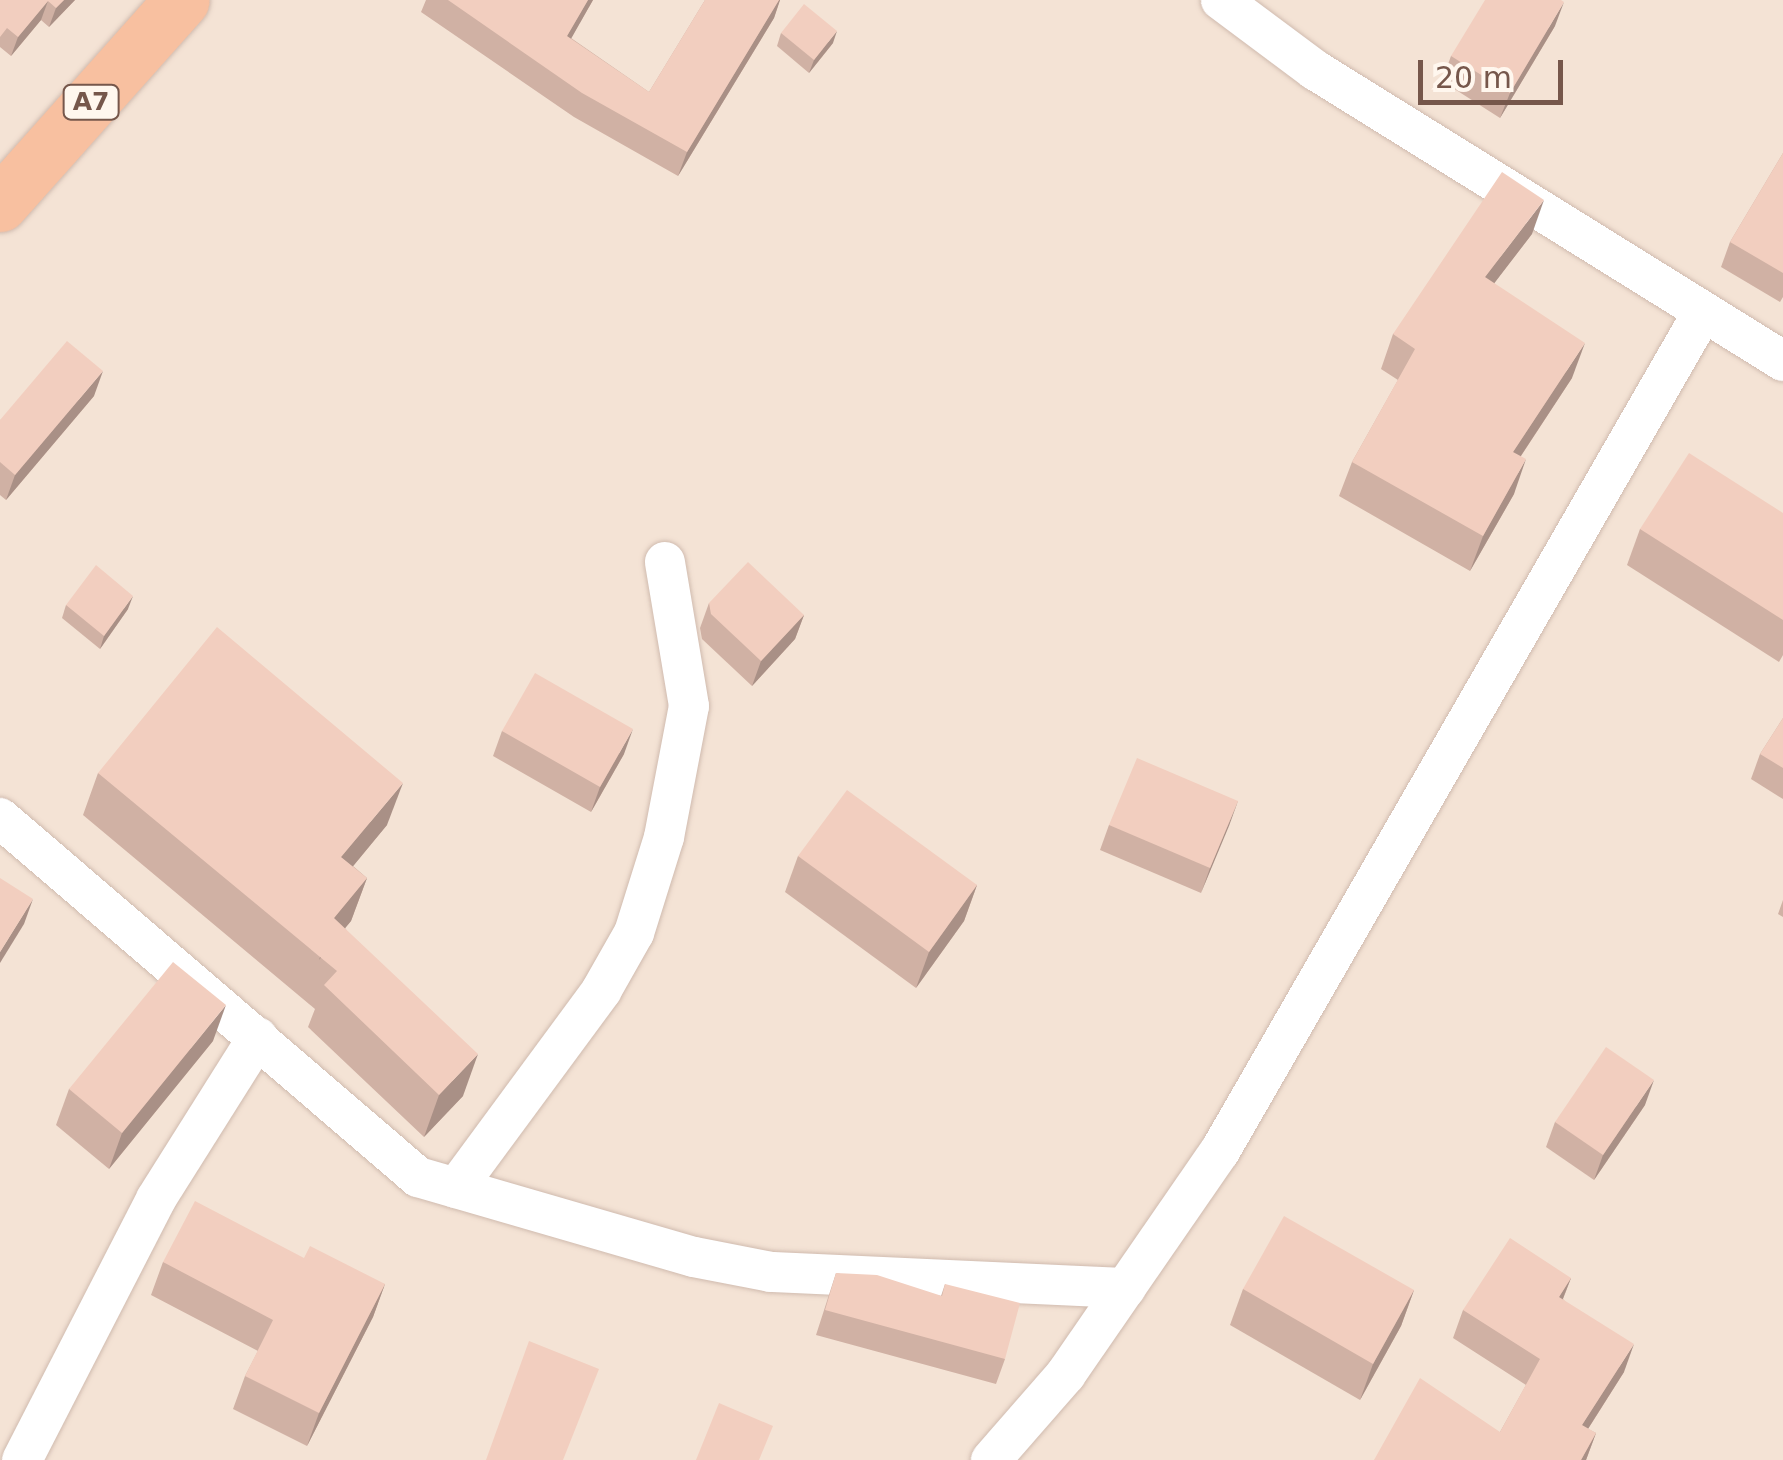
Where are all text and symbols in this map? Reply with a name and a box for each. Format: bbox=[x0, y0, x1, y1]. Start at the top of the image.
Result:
scale bar bbox=[1423, 40, 1568, 102]
text: 20 m bbox=[1435, 60, 1512, 95]
road number: A7 bbox=[61, 82, 121, 122]

